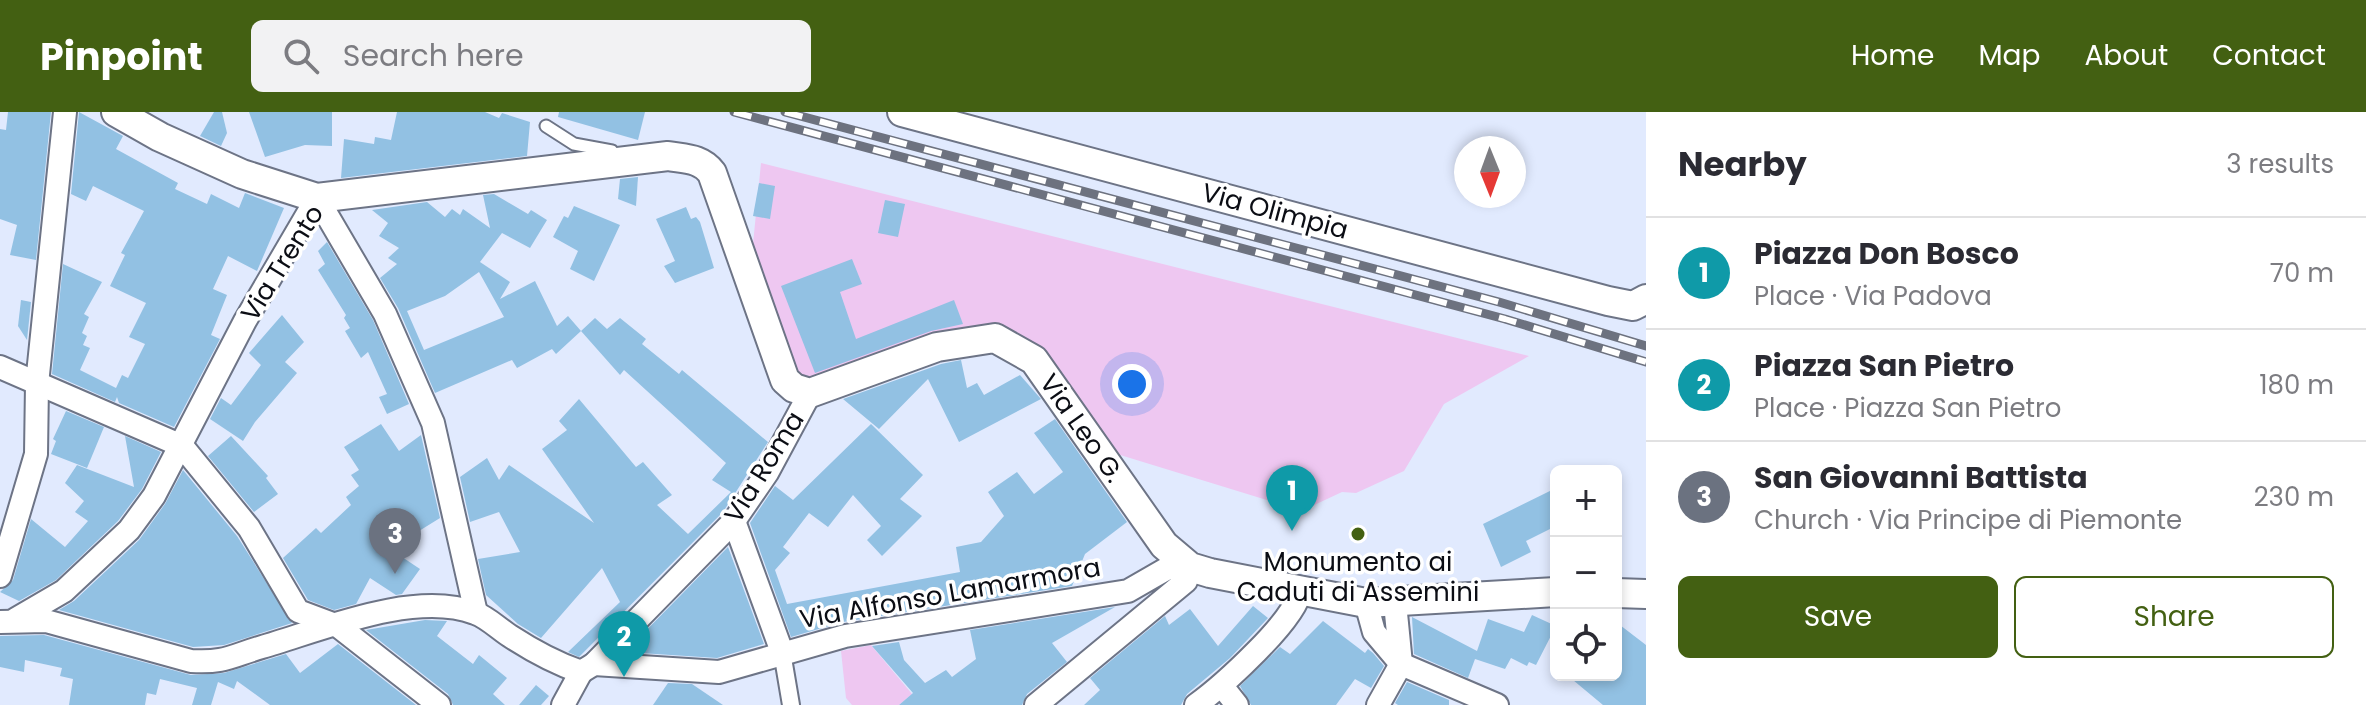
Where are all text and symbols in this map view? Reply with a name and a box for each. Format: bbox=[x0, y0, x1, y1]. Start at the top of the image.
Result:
search box bbox=[251, 20, 811, 92]
text: Pinpoint bbox=[40, 30, 203, 83]
icon: search bbox=[279, 34, 323, 78]
text: Search here bbox=[343, 34, 524, 77]
text: Home bbox=[1851, 36, 1934, 75]
text: Map bbox=[1978, 36, 2040, 75]
text: About bbox=[2084, 36, 2168, 75]
text: Contact bbox=[2212, 36, 2326, 75]
north arrow bbox=[1454, 136, 1526, 208]
text: Nearby bbox=[1678, 140, 1807, 188]
text: 3 results bbox=[2226, 146, 2334, 182]
street label: Via Olimpia bbox=[1198, 174, 1352, 248]
street label: Via Trento bbox=[232, 198, 332, 328]
text: Piazza Don Bosco bbox=[1754, 232, 2019, 275]
text: 1 bbox=[1699, 255, 1709, 291]
text: 70 m bbox=[2270, 255, 2334, 291]
text: Place · Via Padova bbox=[1754, 278, 1992, 314]
text: Piazza San Pietro bbox=[1754, 344, 2014, 387]
your location bbox=[1112, 364, 1152, 404]
street label: Via Leo G. bbox=[1031, 366, 1133, 490]
text: 2 bbox=[1697, 367, 1711, 403]
text: 180 m bbox=[2259, 367, 2334, 403]
text: Place · Piazza San Pietro bbox=[1754, 390, 2061, 426]
street label: Via Roma bbox=[716, 404, 812, 530]
text: San Giovanni Battista bbox=[1754, 456, 2088, 499]
pin: 1 bbox=[1266, 465, 1318, 531]
map controls bbox=[1550, 465, 1622, 681]
button: + bbox=[1550, 465, 1622, 537]
text: 3 bbox=[1696, 479, 1712, 515]
text: 230 m bbox=[2254, 479, 2334, 515]
text: Church · Via Principe di Piemonte bbox=[1754, 502, 2182, 538]
pin: 3 bbox=[369, 508, 421, 574]
marker: Monumento ai Caduti di Assemini bbox=[1349, 525, 1367, 543]
button: − bbox=[1550, 537, 1622, 609]
place label: Monumento ai Caduti di Assemini bbox=[1237, 544, 1479, 610]
street label: Via Alfonso Lamarmora bbox=[797, 549, 1103, 637]
button: Save bbox=[1678, 576, 1998, 658]
button: Share bbox=[2014, 576, 2334, 658]
button: locate bbox=[1550, 609, 1622, 681]
pin: 2 bbox=[598, 611, 650, 677]

